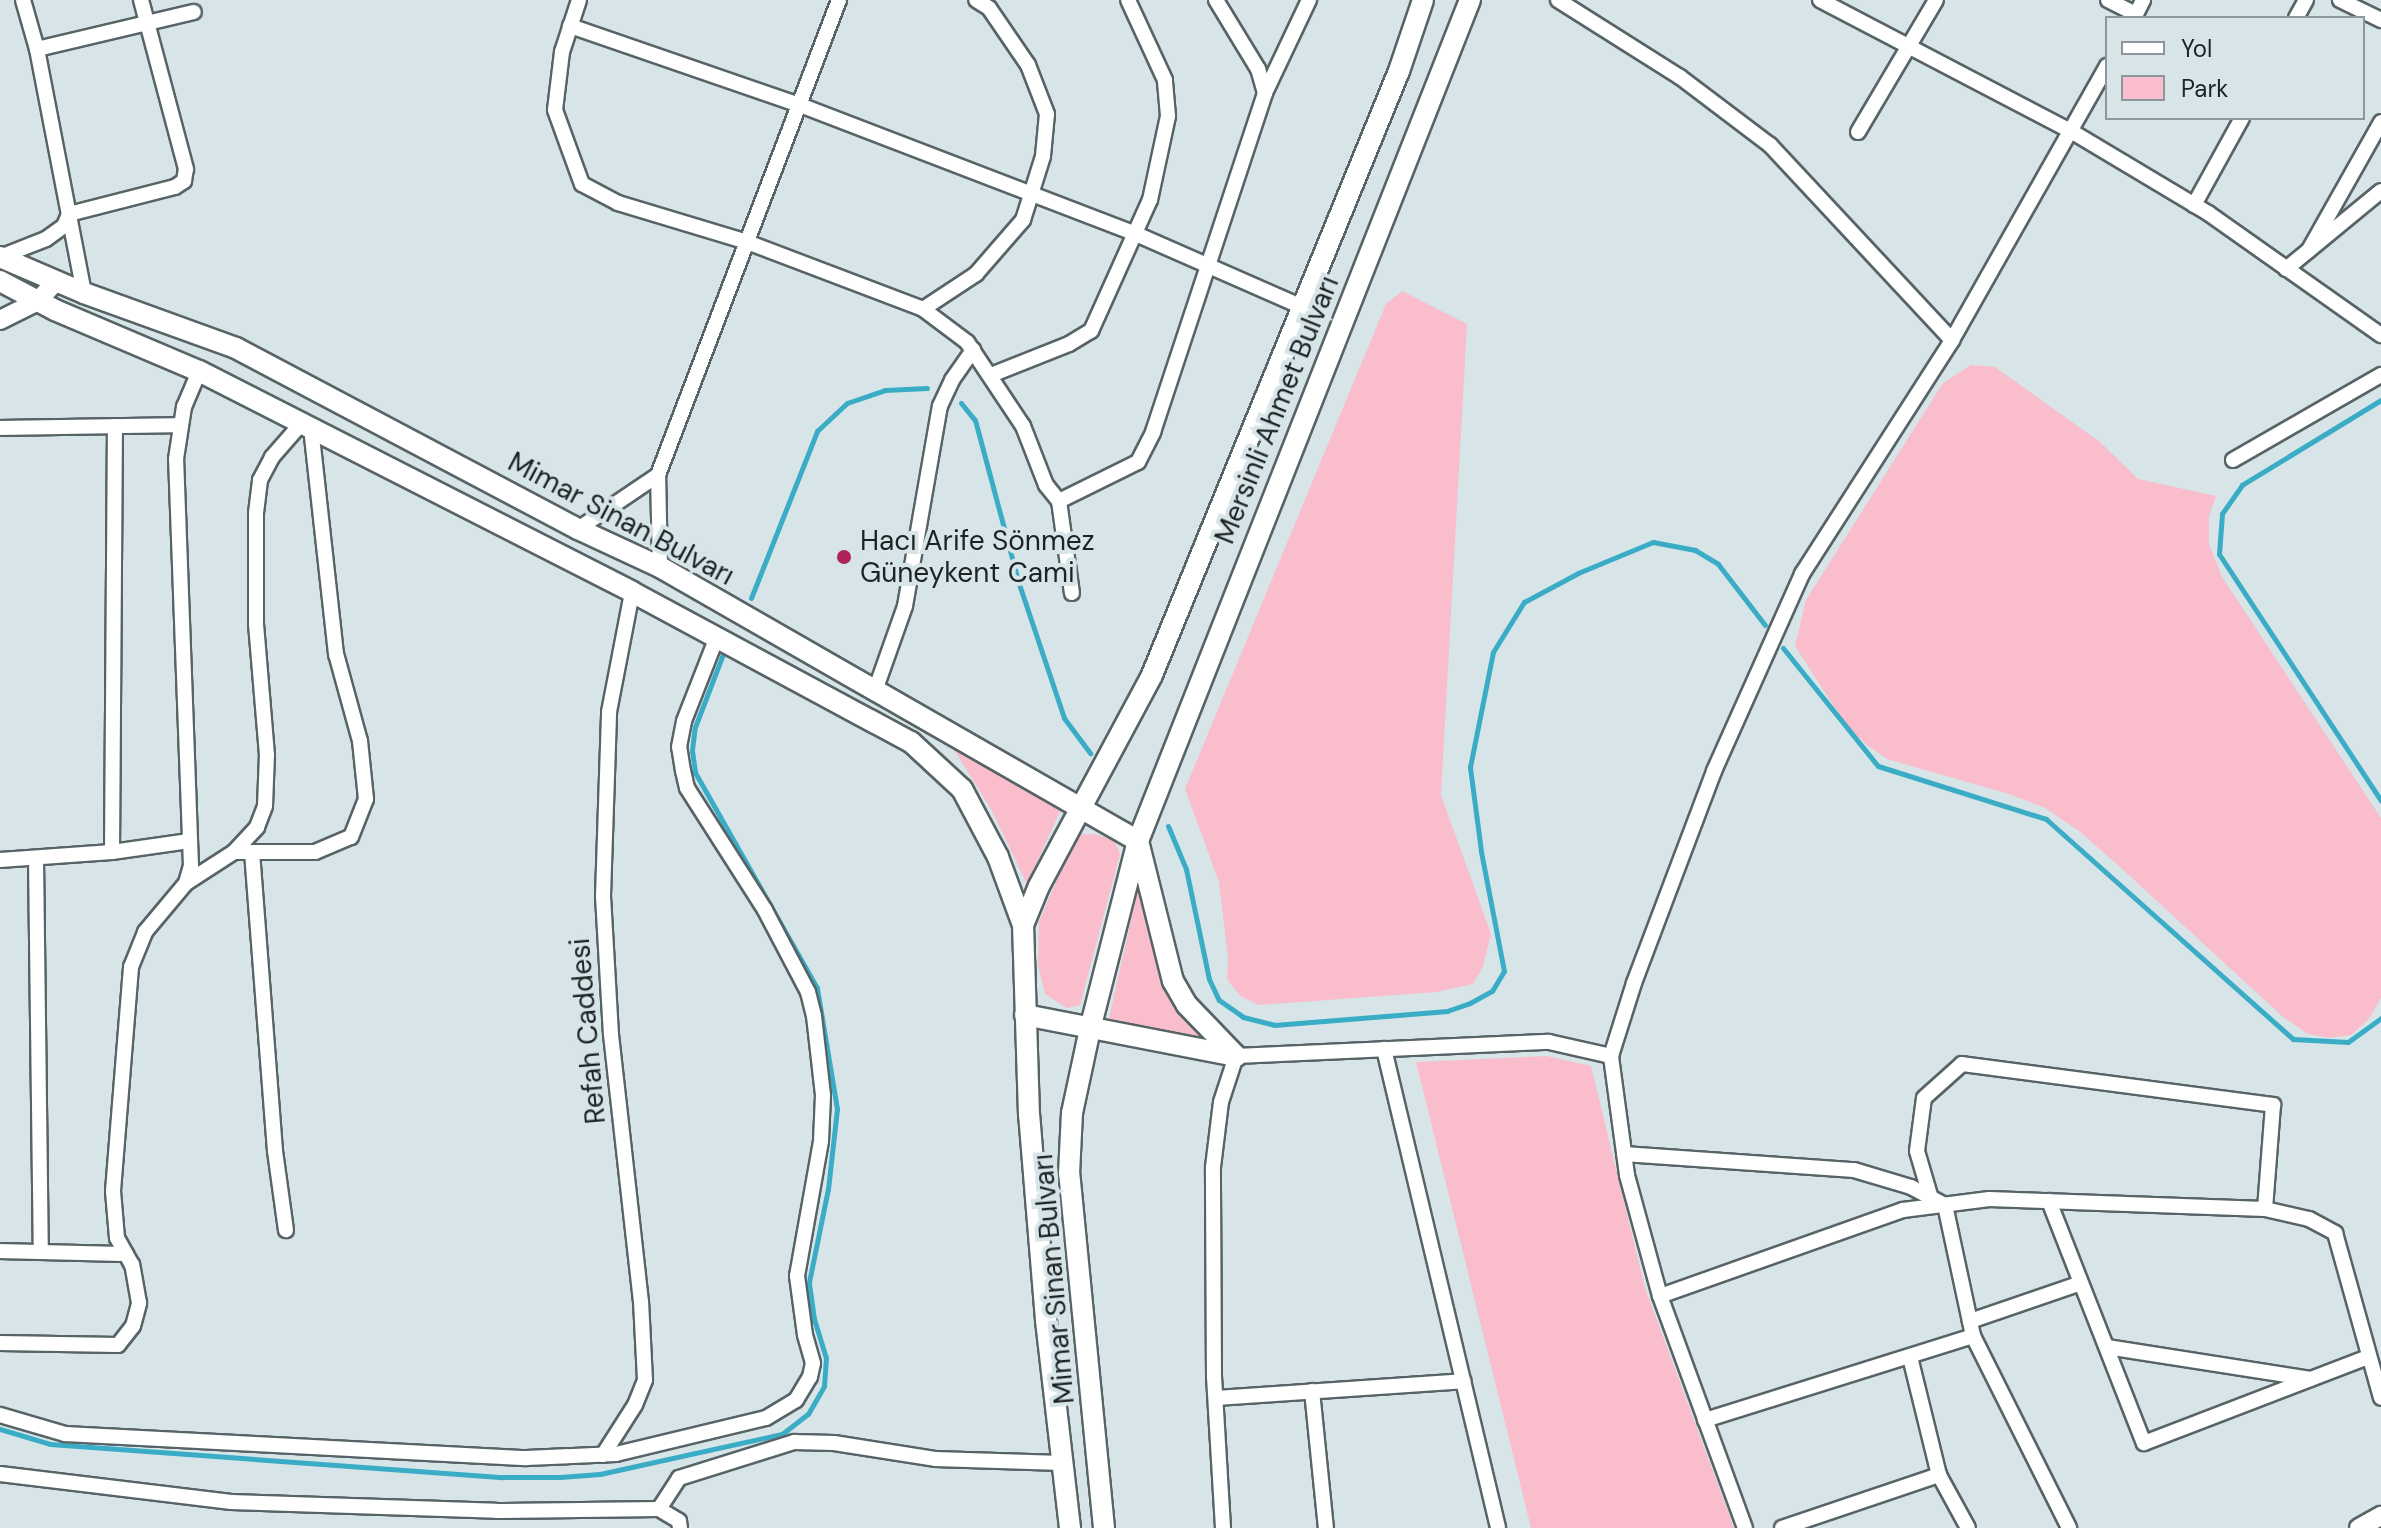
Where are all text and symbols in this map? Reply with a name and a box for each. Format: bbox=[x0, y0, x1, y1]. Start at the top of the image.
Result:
legend bbox=[2105, 16, 2365, 120]
text: Yol bbox=[2181, 33, 2212, 64]
text: Park bbox=[2181, 73, 2228, 104]
street label: Mersinli Ahmet Bulvarı bbox=[1208, 271, 1346, 549]
street label: Mimar Sinan Bulvarı bbox=[502, 445, 740, 593]
place label: Hacı Arife Sönmez Güneykent Cami bbox=[860, 524, 1095, 590]
marker: Hacı Arife Sönmez Güneykent Cami bbox=[835, 548, 853, 566]
street label: Refah Caddesi bbox=[563, 937, 613, 1125]
street label: Mimar Sinan Bulvarı bbox=[1026, 1152, 1082, 1406]

